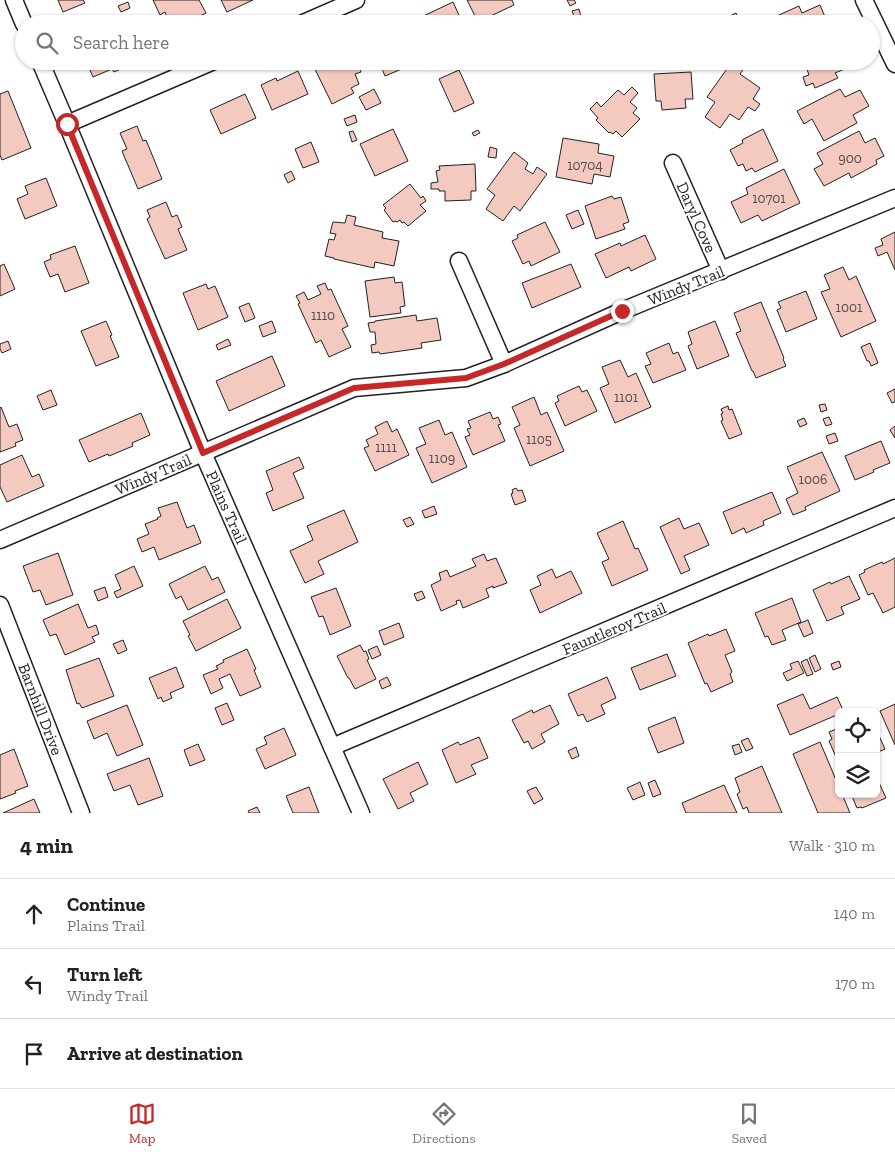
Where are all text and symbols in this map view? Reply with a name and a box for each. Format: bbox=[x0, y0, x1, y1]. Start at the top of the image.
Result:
search box bbox=[15, 15, 880, 70]
icon: search bbox=[33, 29, 61, 57]
text: Search here bbox=[73, 31, 169, 54]
route start bbox=[56, 113, 79, 136]
house number: 900 bbox=[838, 150, 862, 167]
house number: 10704 bbox=[567, 157, 603, 174]
street label: Daryl Cove bbox=[673, 179, 721, 255]
house number: 10701 bbox=[752, 190, 786, 207]
street label: Windy Trail bbox=[645, 261, 727, 309]
house number: 1001 bbox=[836, 299, 863, 316]
route end bbox=[611, 300, 634, 323]
house number: 1110 bbox=[311, 307, 335, 324]
house number: 1101 bbox=[614, 389, 639, 406]
house number: 1105 bbox=[526, 431, 552, 448]
house number: 1111 bbox=[375, 439, 397, 456]
street label: Windy Trail bbox=[112, 450, 194, 499]
house number: 1109 bbox=[429, 450, 455, 467]
street label: Plains Trail bbox=[202, 468, 251, 547]
house number: 1006 bbox=[799, 471, 827, 488]
street label: Fauntleroy Trail bbox=[559, 598, 669, 659]
street label: Barnhill Drive bbox=[14, 661, 67, 758]
map controls bbox=[835, 708, 880, 798]
button: locate bbox=[835, 708, 880, 753]
button: layers bbox=[835, 753, 880, 798]
text: 4 min bbox=[20, 833, 73, 858]
text: Walk · 310 m bbox=[789, 836, 875, 855]
text: Continue bbox=[67, 893, 145, 916]
icon: ahead bbox=[20, 900, 48, 928]
text: 140 m bbox=[834, 904, 875, 923]
text: Plains Trail bbox=[67, 916, 145, 935]
text: Turn left bbox=[67, 963, 142, 986]
icon: left bbox=[20, 970, 48, 998]
text: 170 m bbox=[835, 974, 875, 993]
text: Windy Trail bbox=[67, 986, 148, 1005]
icon: arrive bbox=[20, 1040, 48, 1068]
text: Arrive at destination bbox=[67, 1042, 243, 1065]
tab: Map bbox=[128, 1100, 156, 1147]
tab: Directions bbox=[412, 1100, 476, 1147]
tab: Saved bbox=[732, 1100, 767, 1147]

